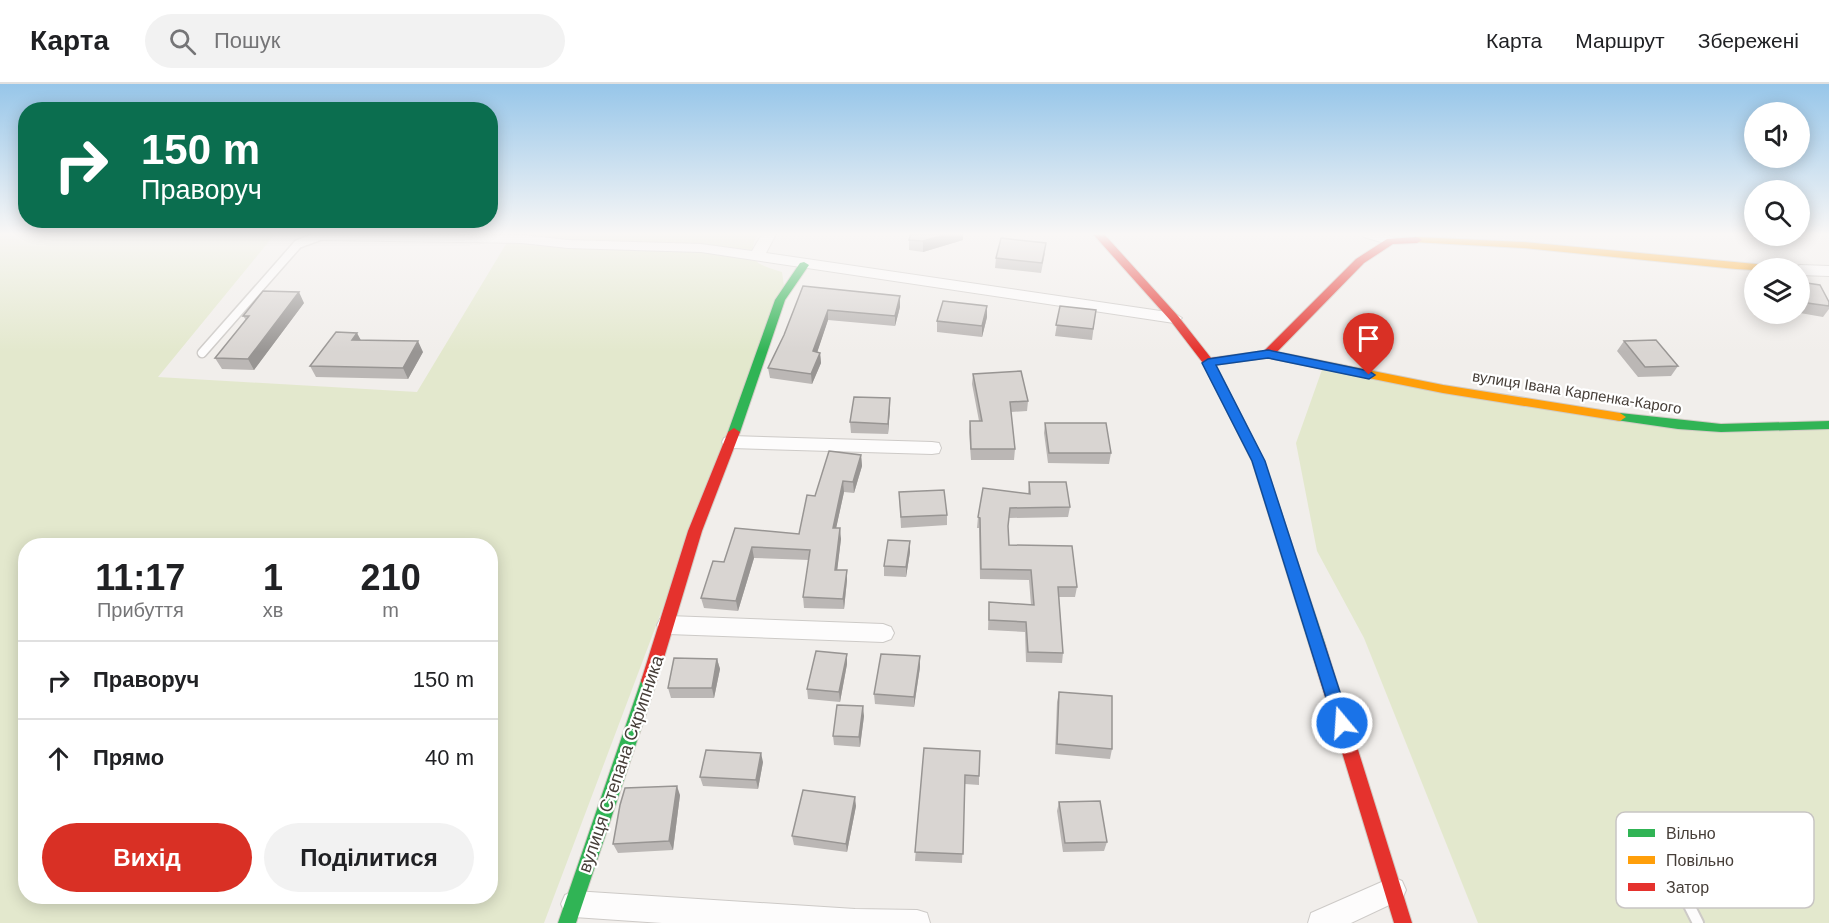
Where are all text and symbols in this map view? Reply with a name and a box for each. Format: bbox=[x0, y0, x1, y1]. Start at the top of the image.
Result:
search box bbox=[145, 14, 565, 68]
text: Карта bbox=[30, 25, 109, 56]
icon: search bbox=[166, 25, 199, 58]
text: Пошук bbox=[214, 28, 280, 53]
text: Карта bbox=[1486, 29, 1542, 52]
text: Маршрут bbox=[1575, 29, 1665, 52]
text: Збережені bbox=[1698, 29, 1799, 52]
map controls bbox=[1744, 102, 1810, 324]
button: sound bbox=[1744, 102, 1810, 168]
icon: right bbox=[42, 126, 120, 204]
text: 150 m bbox=[141, 126, 260, 173]
text: Праворуч bbox=[141, 175, 262, 205]
button: search bbox=[1744, 180, 1810, 246]
button: layers bbox=[1744, 258, 1810, 324]
pin bbox=[1343, 313, 1394, 375]
icon: arrive bbox=[1352, 322, 1385, 355]
street label: вулиця Івана Карпенка-Карого bbox=[1471, 367, 1683, 417]
text: 11:17 bbox=[95, 557, 185, 598]
text: 1 bbox=[263, 557, 283, 598]
text: 210 bbox=[361, 557, 421, 598]
text: Прибуття bbox=[97, 599, 184, 621]
text: хв bbox=[263, 599, 283, 621]
text: m bbox=[382, 599, 399, 621]
street label: вулиця Степана Скрипника bbox=[574, 652, 668, 875]
icon: right bbox=[42, 664, 75, 697]
text: Праворуч bbox=[93, 667, 199, 692]
text: 150 m bbox=[413, 667, 474, 692]
position arrow bbox=[1310, 691, 1374, 755]
icon: ahead bbox=[42, 742, 75, 775]
text: Прямо bbox=[93, 745, 164, 770]
text: 40 m bbox=[425, 745, 474, 770]
legend bbox=[1616, 812, 1814, 908]
button: Вихід bbox=[42, 823, 252, 892]
button: Поділитися bbox=[264, 823, 474, 892]
text: Вільно bbox=[1666, 825, 1716, 842]
text: Повільно bbox=[1666, 852, 1734, 869]
text: Затор bbox=[1666, 879, 1709, 896]

